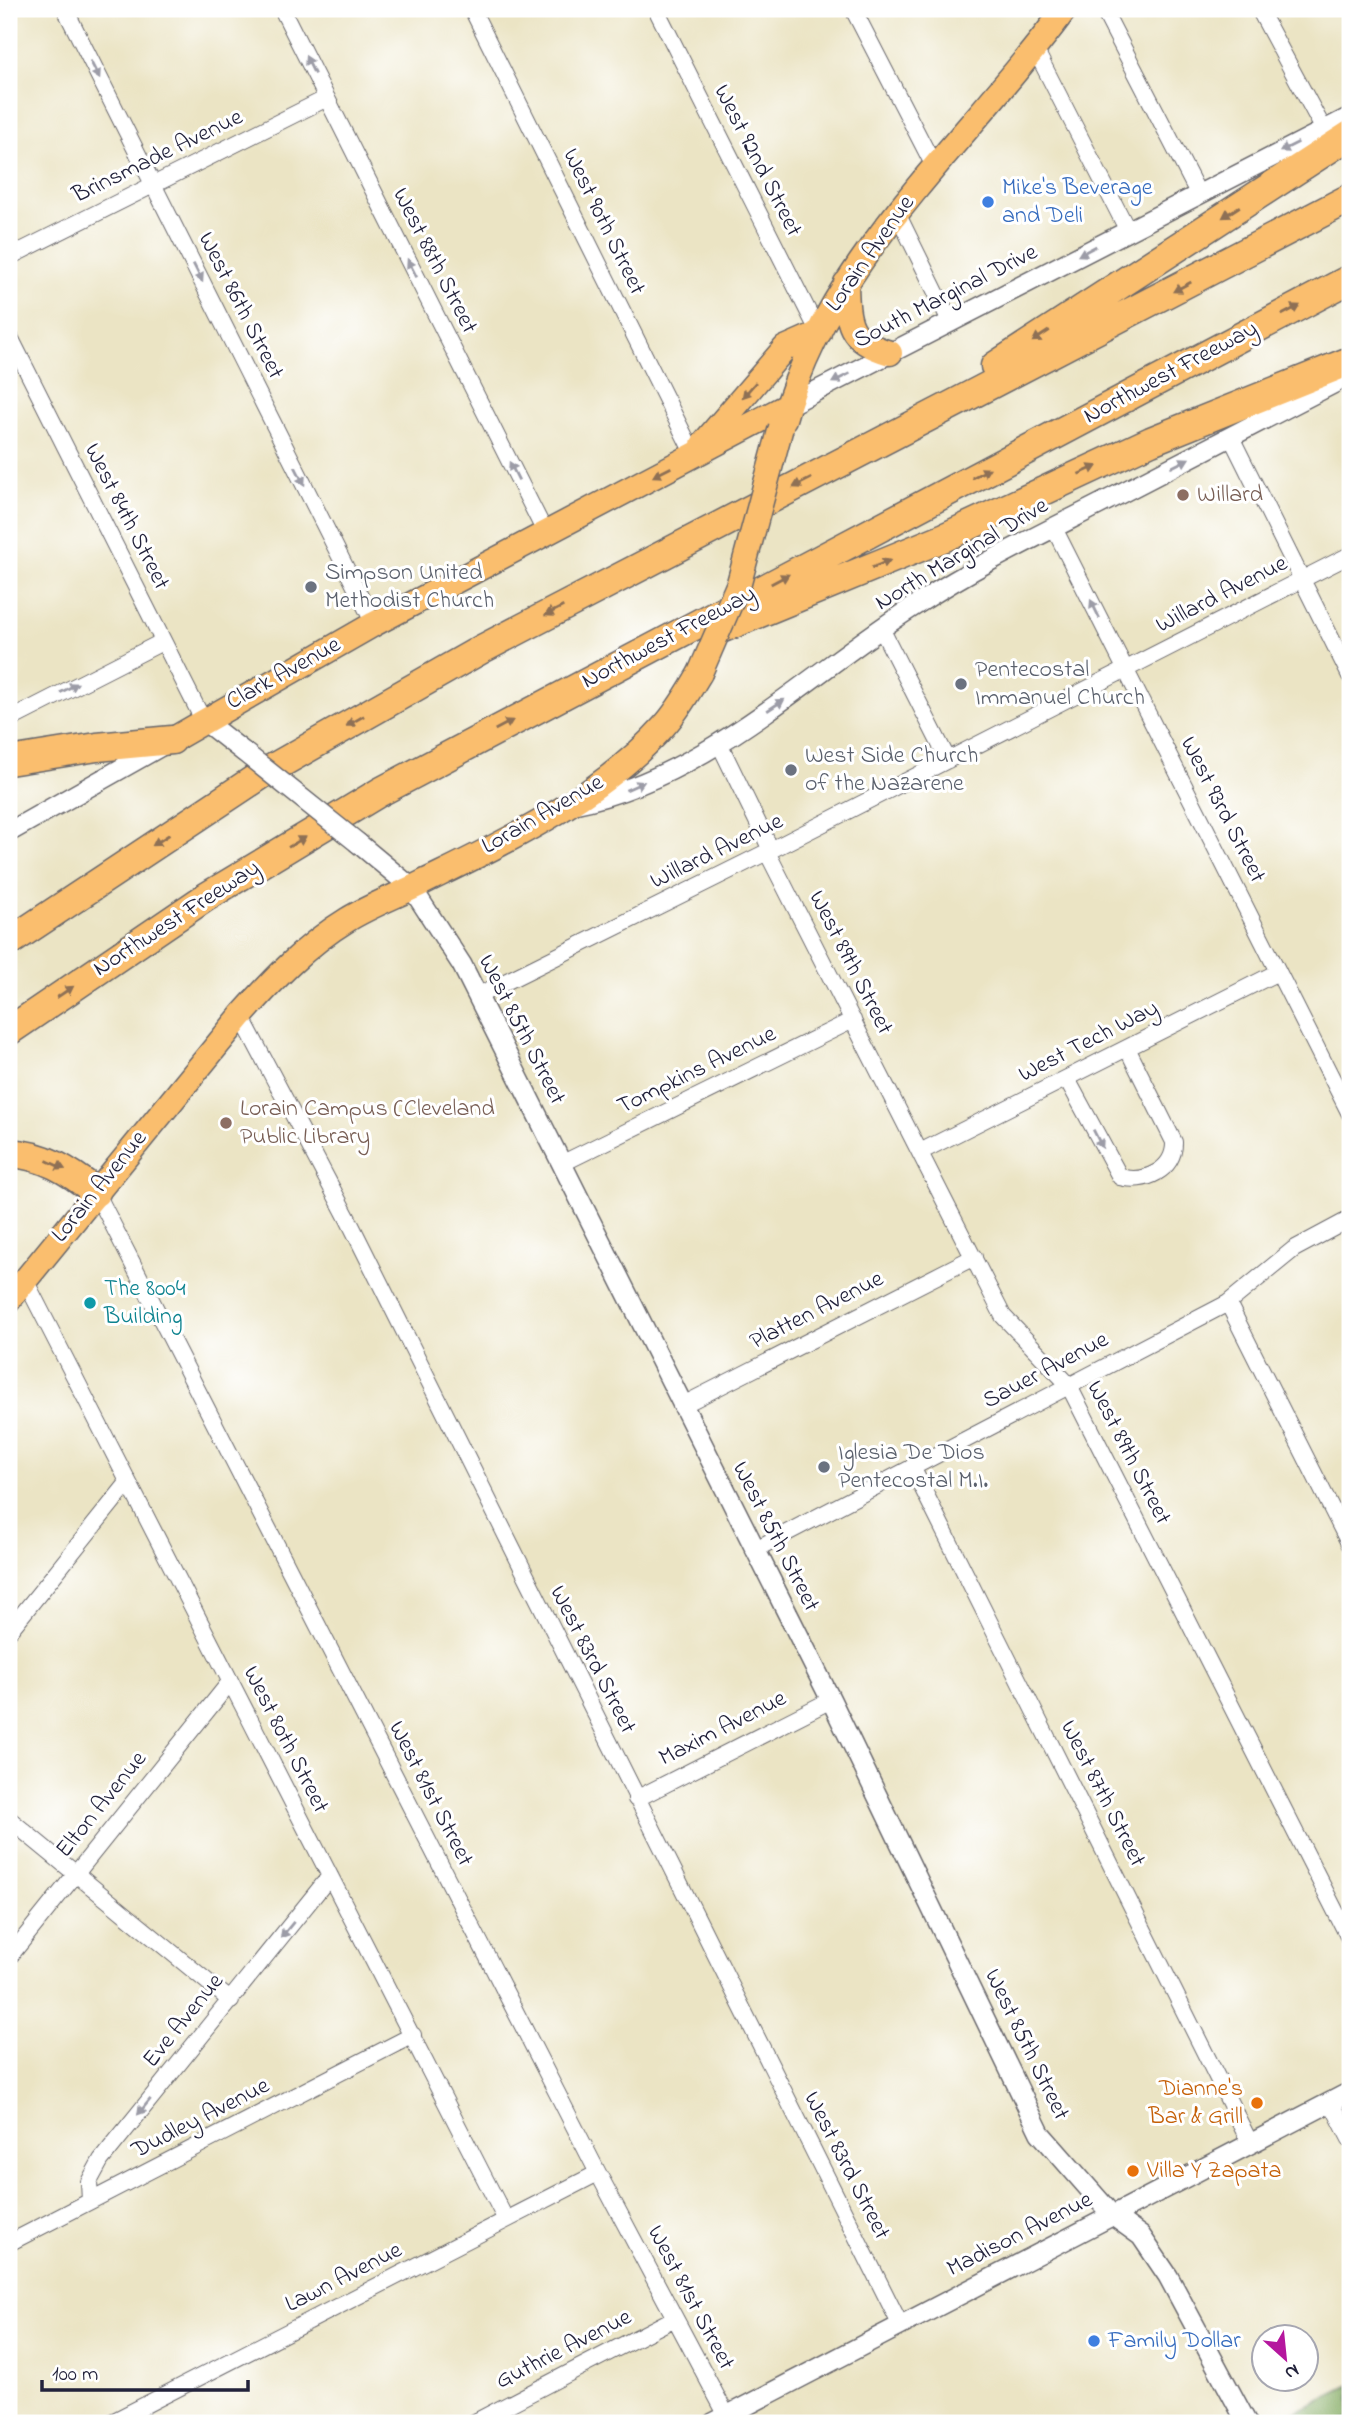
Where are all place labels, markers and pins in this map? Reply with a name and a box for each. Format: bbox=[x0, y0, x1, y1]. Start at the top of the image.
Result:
place label: Mike's Beverage and Deli bbox=[1002, 171, 1153, 234]
marker: Mike's Beverage and Deli bbox=[980, 194, 996, 210]
place label: Willard bbox=[1197, 478, 1264, 513]
marker: Willard bbox=[1175, 487, 1191, 503]
place label: Simpson United Methodist Church bbox=[325, 556, 494, 619]
marker: Simpson United Methodist Church bbox=[303, 579, 319, 595]
place label: Pentecostal Immanuel Church bbox=[975, 653, 1145, 716]
marker: Pentecostal Immanuel Church bbox=[953, 676, 969, 692]
place label: West Side Church of the Nazarene bbox=[805, 739, 978, 802]
marker: West Side Church of the Nazarene bbox=[783, 762, 799, 778]
place label: Lorain Campus (Cleveland Public Library bbox=[240, 1092, 495, 1156]
marker: Lorain Campus (Cleveland Public Library bbox=[218, 1115, 234, 1131]
place label: The 8004 Building bbox=[103, 1272, 186, 1335]
marker: The 8004 Building bbox=[82, 1295, 98, 1311]
place label: Iglesia De Dios Pentecostal M.I. bbox=[838, 1436, 988, 1499]
marker: Iglesia De Dios Pentecostal M.I. bbox=[816, 1459, 832, 1475]
place label: Dianne's Bar & Grill bbox=[1148, 2072, 1243, 2135]
marker: Dianne's Bar & Grill bbox=[1249, 2095, 1265, 2111]
place label: Villa Y Zapata bbox=[1146, 2154, 1281, 2189]
marker: Villa Y Zapata bbox=[1125, 2163, 1141, 2179]
place label: Family Dollar bbox=[1107, 2324, 1241, 2360]
marker: Family Dollar bbox=[1086, 2333, 1102, 2349]

